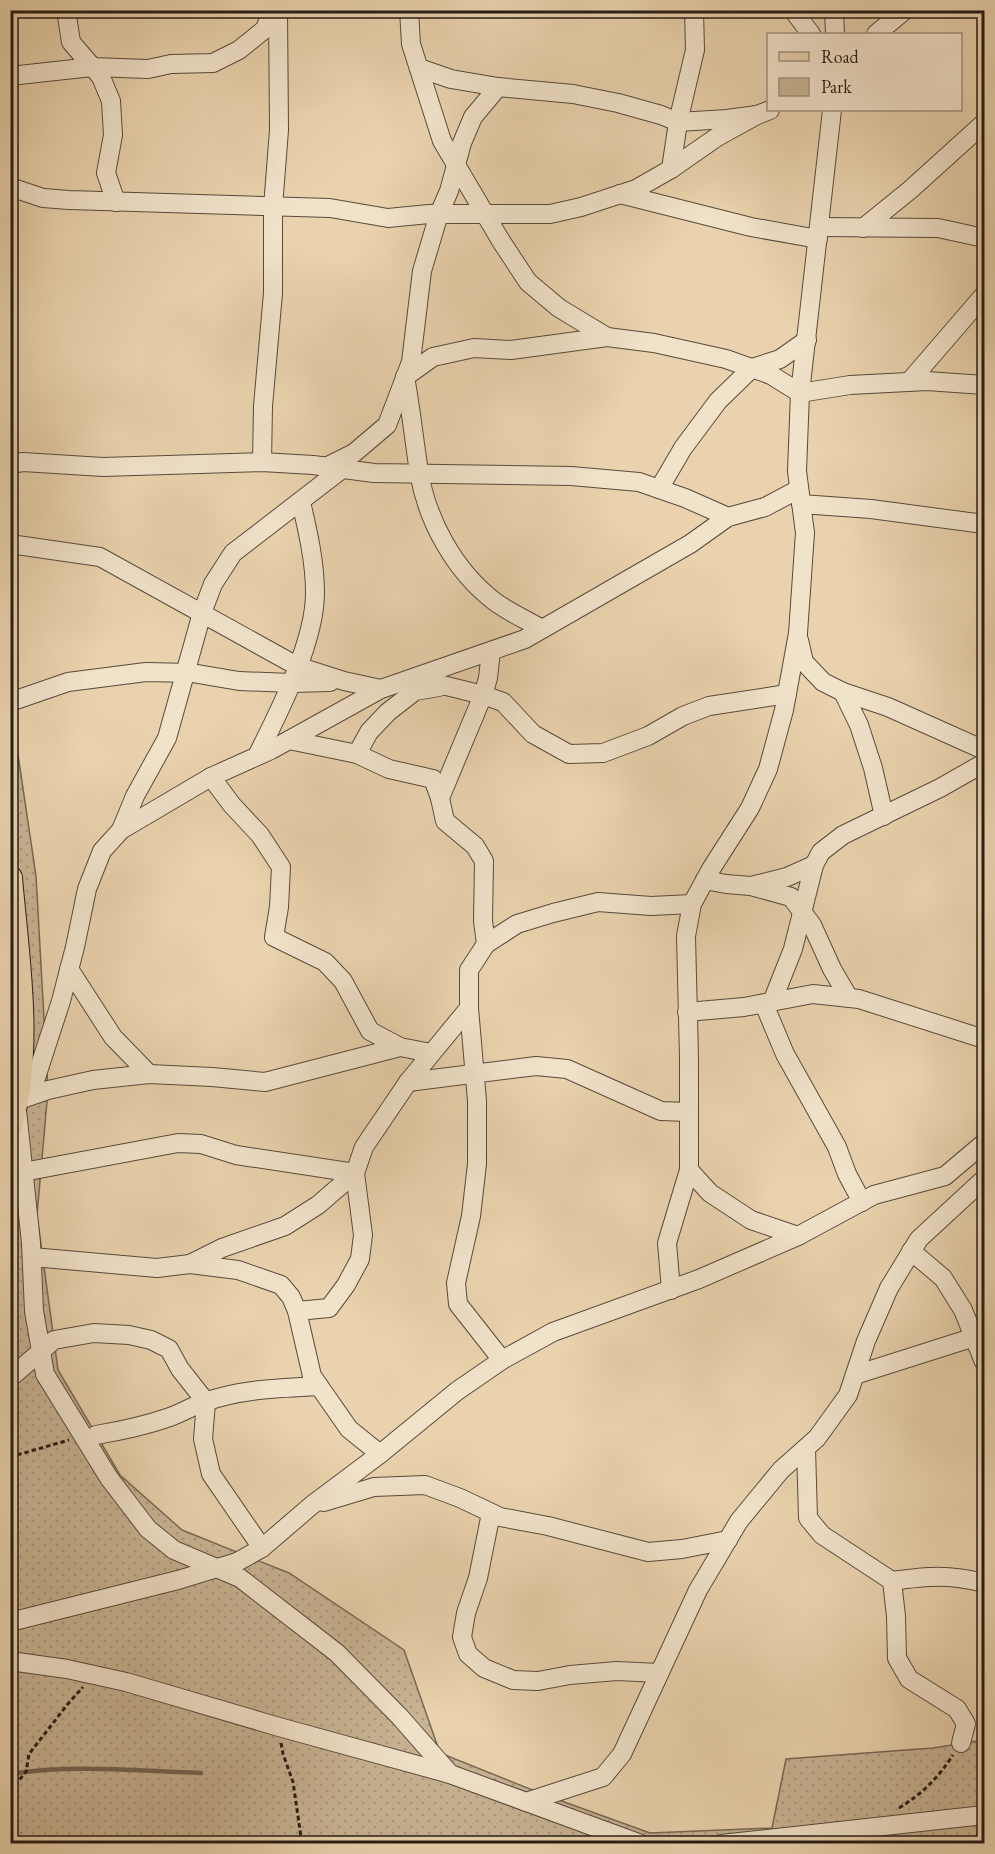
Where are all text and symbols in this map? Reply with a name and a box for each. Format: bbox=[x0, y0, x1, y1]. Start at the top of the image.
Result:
legend bbox=[767, 33, 962, 111]
text: Road bbox=[821, 45, 860, 68]
text: Park bbox=[821, 75, 852, 98]

